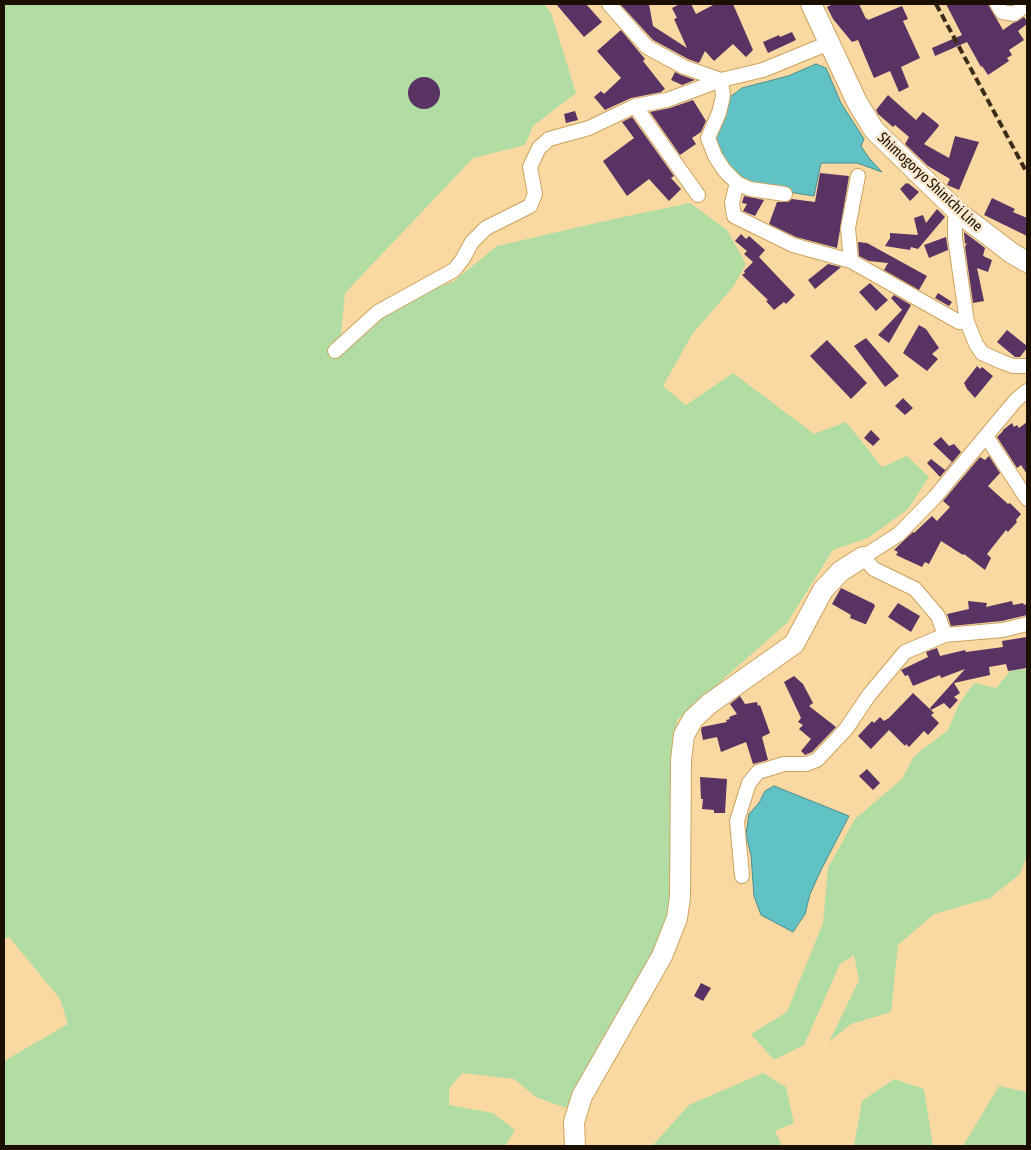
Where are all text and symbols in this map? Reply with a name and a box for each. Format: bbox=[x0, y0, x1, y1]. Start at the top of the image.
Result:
street label: Shimogoryo Shinichi Line bbox=[874, 129, 986, 235]

